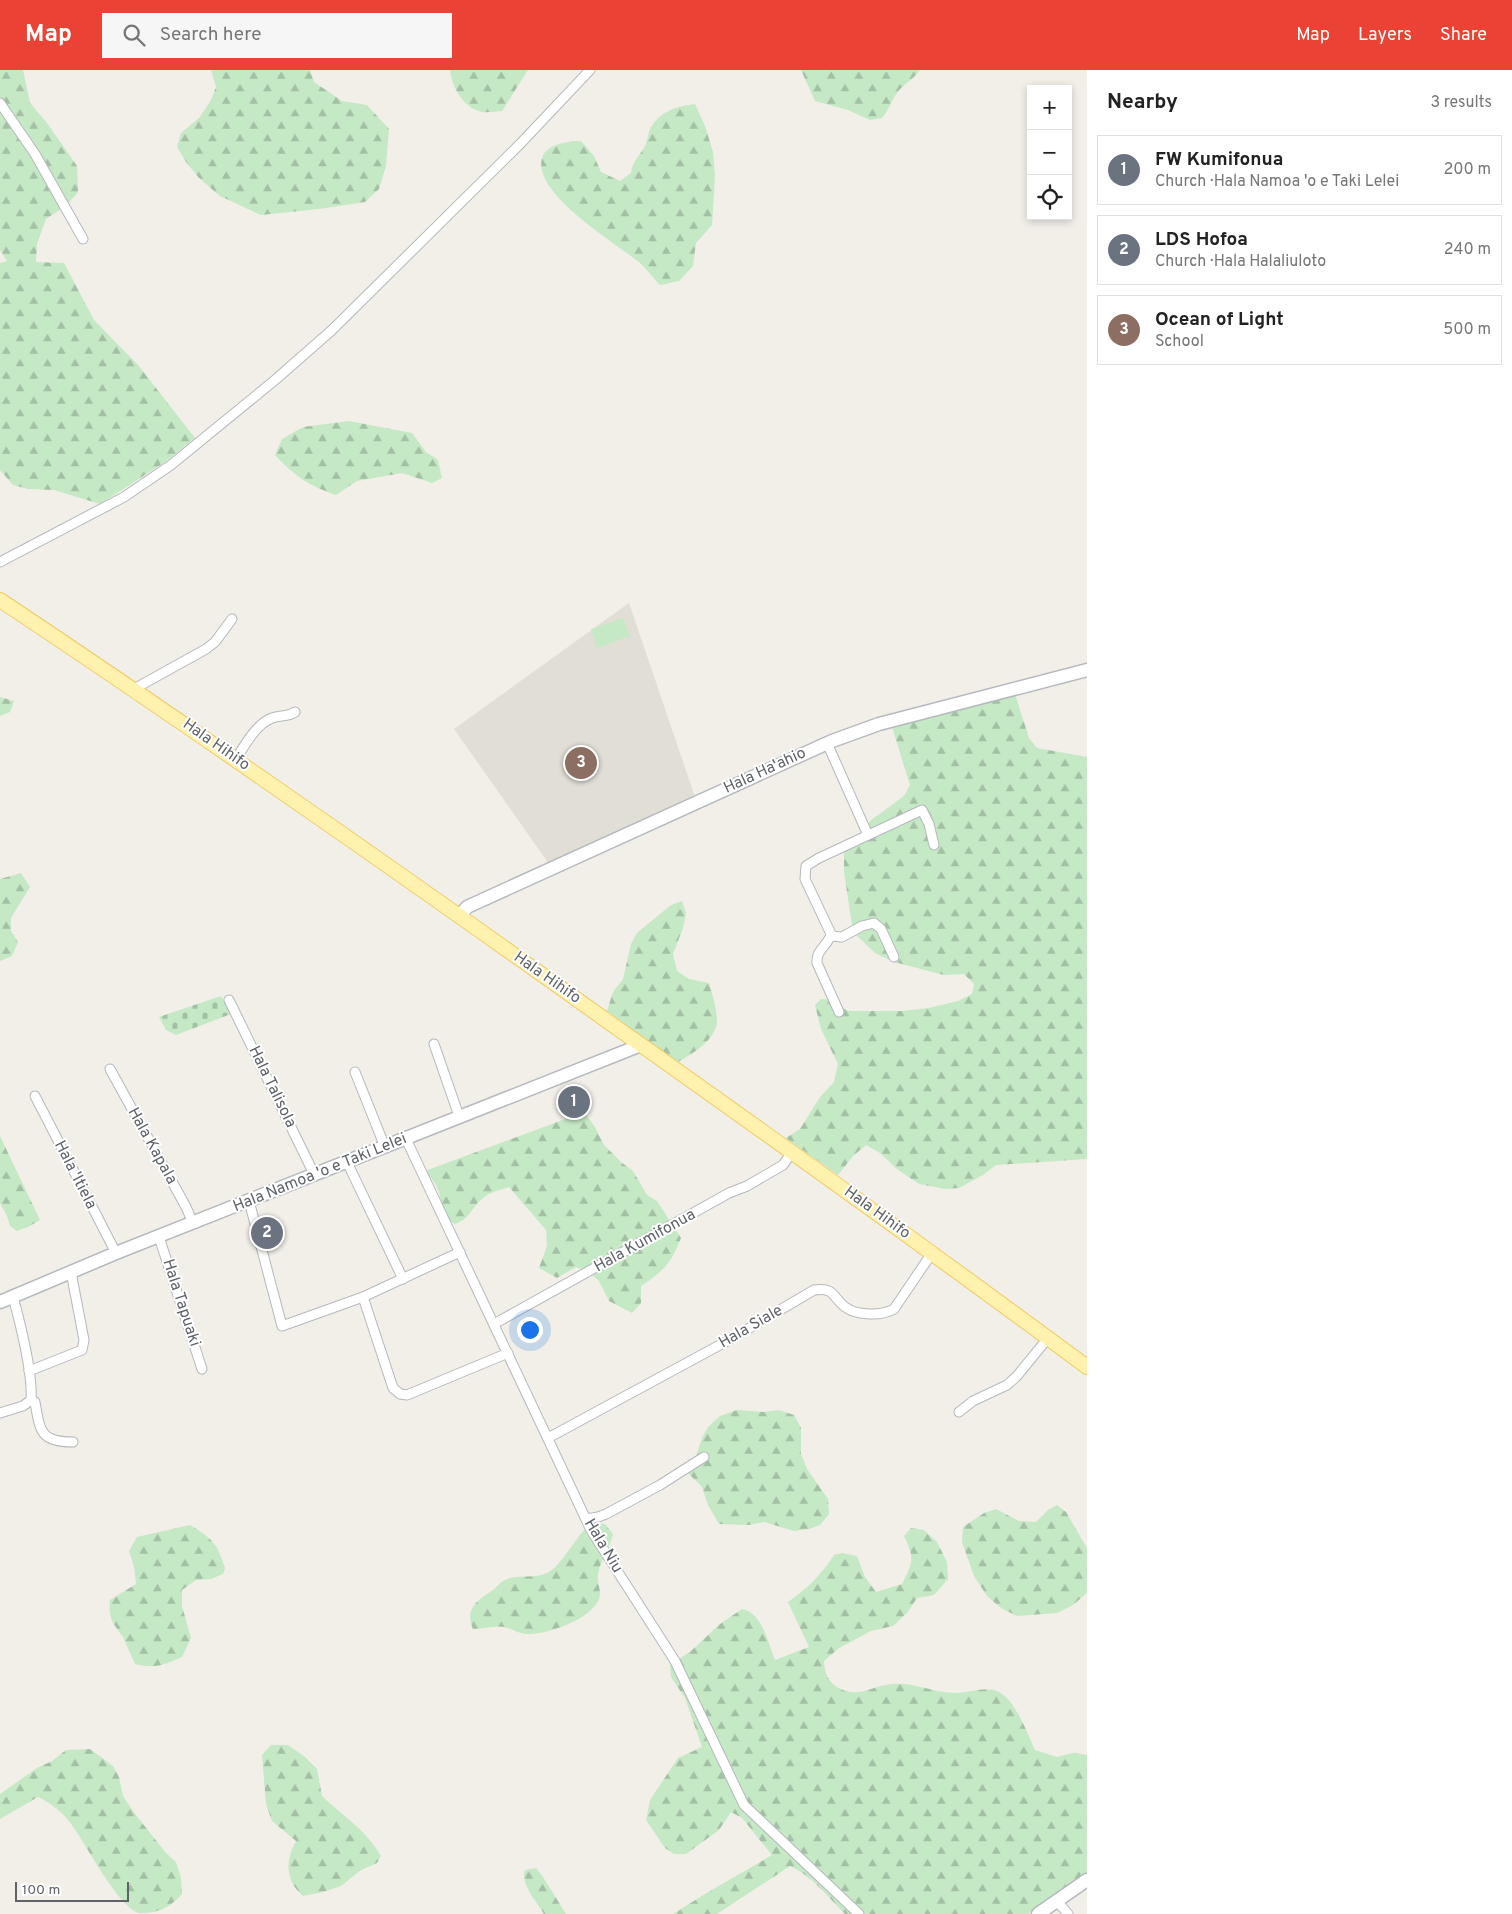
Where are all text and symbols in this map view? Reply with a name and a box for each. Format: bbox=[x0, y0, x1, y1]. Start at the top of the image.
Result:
search box bbox=[102, 13, 452, 58]
text: Map bbox=[25, 20, 72, 50]
icon: search bbox=[120, 21, 148, 49]
text: Search here bbox=[160, 23, 261, 47]
text: Map bbox=[1296, 24, 1330, 47]
text: Layers bbox=[1358, 24, 1412, 47]
text: Share bbox=[1440, 24, 1487, 47]
map controls bbox=[1027, 85, 1072, 220]
button: + bbox=[1027, 85, 1072, 130]
text: Nearby bbox=[1107, 89, 1178, 116]
text: 3 results bbox=[1430, 93, 1492, 113]
button: − bbox=[1027, 130, 1072, 175]
text: FW Kumifonua bbox=[1155, 148, 1283, 172]
text: 1 bbox=[1121, 160, 1127, 180]
text: 200 m bbox=[1443, 160, 1491, 180]
text: Church · Hala Namoa 'o e Taki Lelei bbox=[1155, 172, 1399, 192]
button: locate bbox=[1027, 175, 1072, 220]
text: LDS Hofoa bbox=[1155, 228, 1248, 252]
text: 2 bbox=[1119, 240, 1129, 260]
text: 240 m bbox=[1444, 240, 1491, 260]
text: Church · Hala Halaliuloto bbox=[1155, 252, 1326, 272]
text: Ocean of Light bbox=[1155, 308, 1284, 332]
text: 3 bbox=[1119, 320, 1129, 340]
text: 500 m bbox=[1443, 320, 1491, 340]
text: School bbox=[1155, 332, 1204, 352]
street label: Hala Hihifo bbox=[178, 715, 254, 776]
street label: Hala Ha'ahio bbox=[721, 743, 809, 799]
pin: 3 bbox=[565, 744, 597, 782]
street label: Hala Hihifo bbox=[509, 948, 585, 1009]
street label: Hala Talisola bbox=[244, 1043, 300, 1131]
pin: 1 bbox=[558, 1083, 590, 1121]
street label: Hala Kapala bbox=[123, 1104, 181, 1188]
street label: Hala Namoa 'o e Taki Lelei bbox=[230, 1129, 410, 1217]
street label: Hala 'Itiela bbox=[49, 1137, 101, 1213]
street label: Hala Hihifo bbox=[840, 1182, 914, 1244]
street label: Hala Kumifonua bbox=[591, 1205, 699, 1277]
pin: 2 bbox=[251, 1214, 283, 1252]
street label: Hala Tapuaki bbox=[157, 1257, 205, 1349]
street label: Hala Siale bbox=[716, 1301, 786, 1353]
your location bbox=[517, 1317, 543, 1343]
street label: Hala Niu bbox=[579, 1515, 627, 1577]
scale bar bbox=[15, 1879, 129, 1902]
text: 100 m bbox=[22, 1882, 60, 1899]

